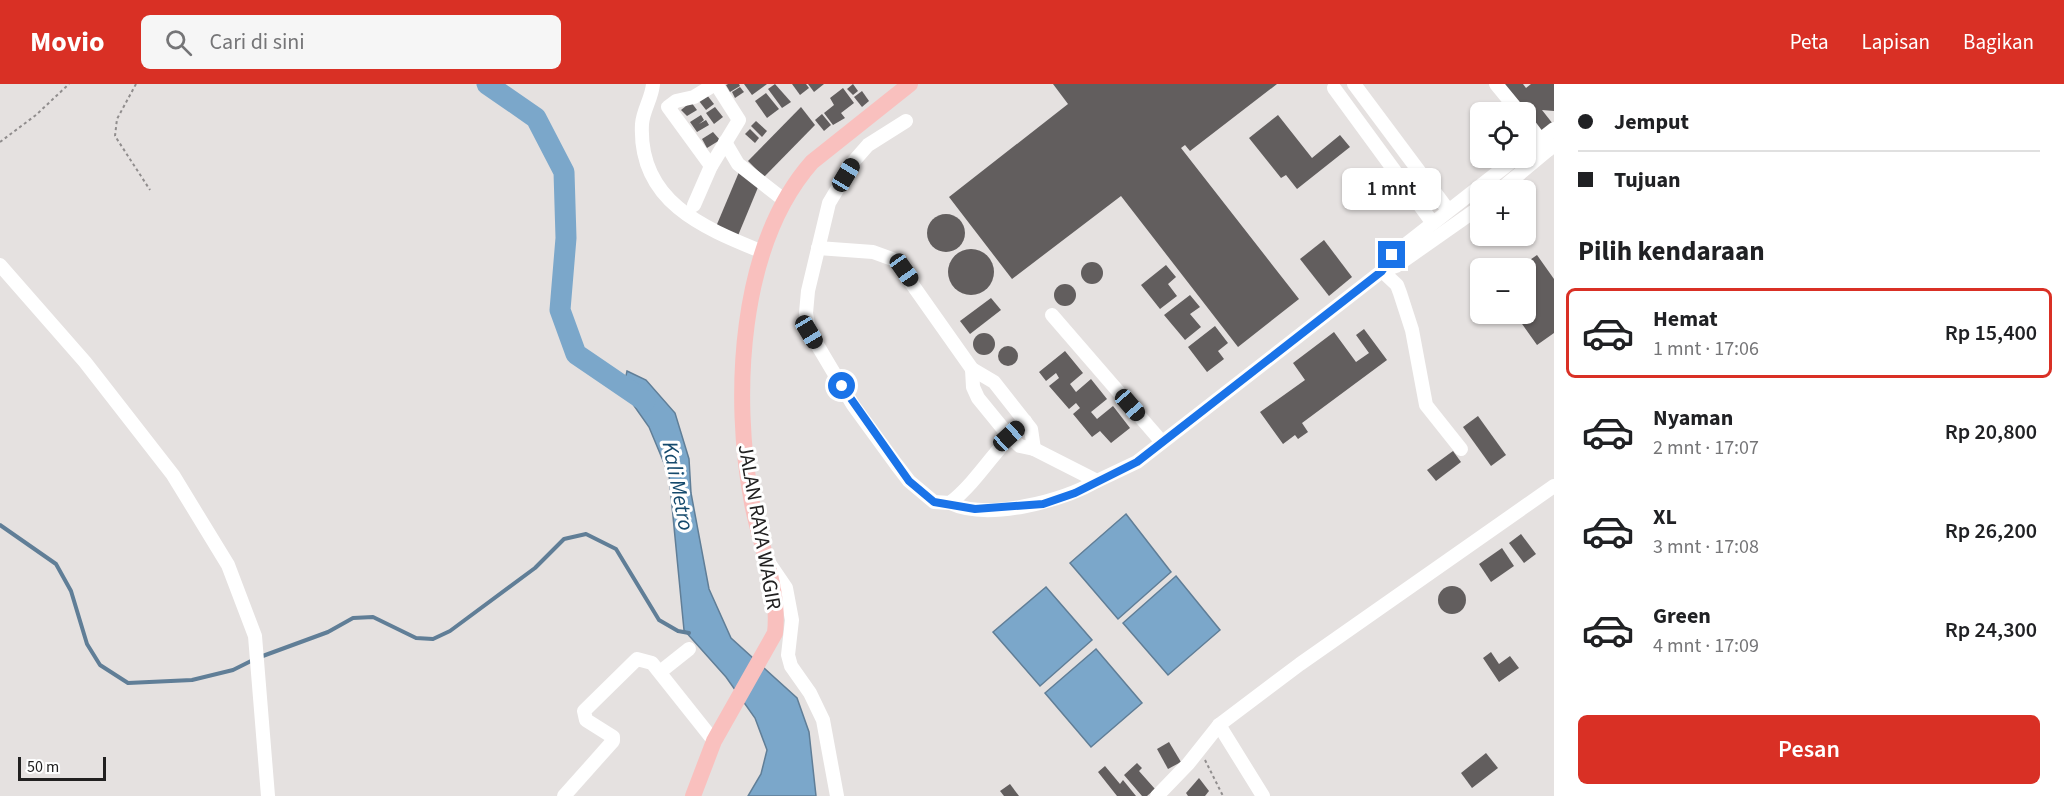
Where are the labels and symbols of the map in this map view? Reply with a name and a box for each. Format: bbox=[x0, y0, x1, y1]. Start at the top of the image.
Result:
car bbox=[829, 155, 863, 195]
callout: 1 mnt bbox=[1342, 168, 1442, 210]
route end bbox=[1378, 241, 1405, 268]
car bbox=[886, 250, 922, 290]
car bbox=[792, 312, 826, 352]
route start bbox=[828, 372, 855, 399]
car bbox=[1111, 386, 1149, 424]
car bbox=[990, 417, 1028, 455]
water label: Kali Metro bbox=[654, 439, 702, 533]
street label: JALAN RAYA WAGIR bbox=[731, 442, 789, 612]
scale bar bbox=[18, 754, 106, 782]

